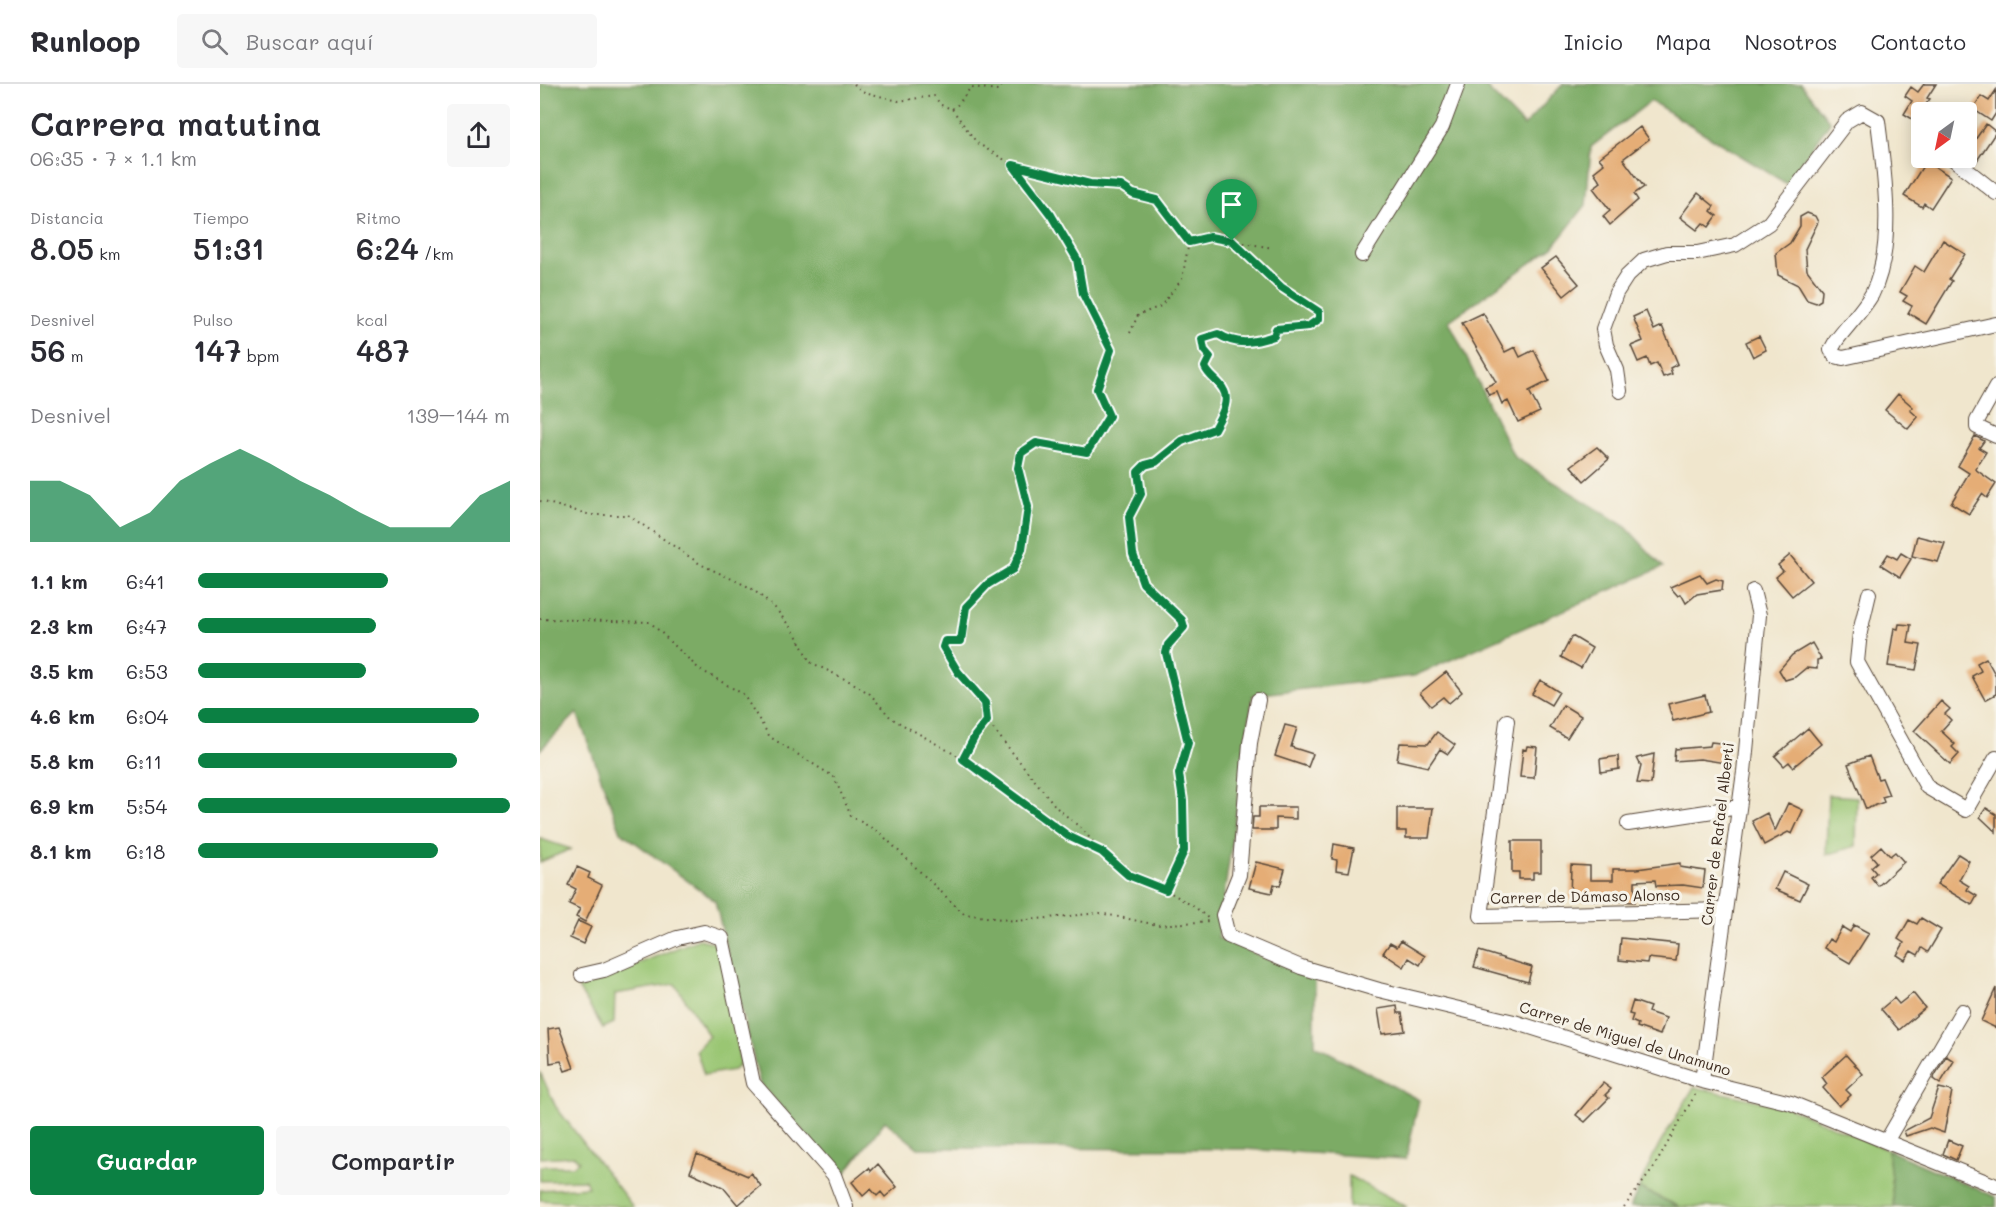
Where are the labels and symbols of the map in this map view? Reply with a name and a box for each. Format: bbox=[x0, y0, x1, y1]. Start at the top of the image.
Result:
north arrow bbox=[1911, 102, 1977, 168]
pin bbox=[1206, 179, 1257, 241]
street label: Carrer de Rafael Alberti bbox=[1696, 741, 1738, 926]
street label: Carrer de Dámaso Alonso bbox=[1490, 884, 1680, 908]
street label: Carrer de Miguel de Unamuno bbox=[1517, 996, 1734, 1080]

